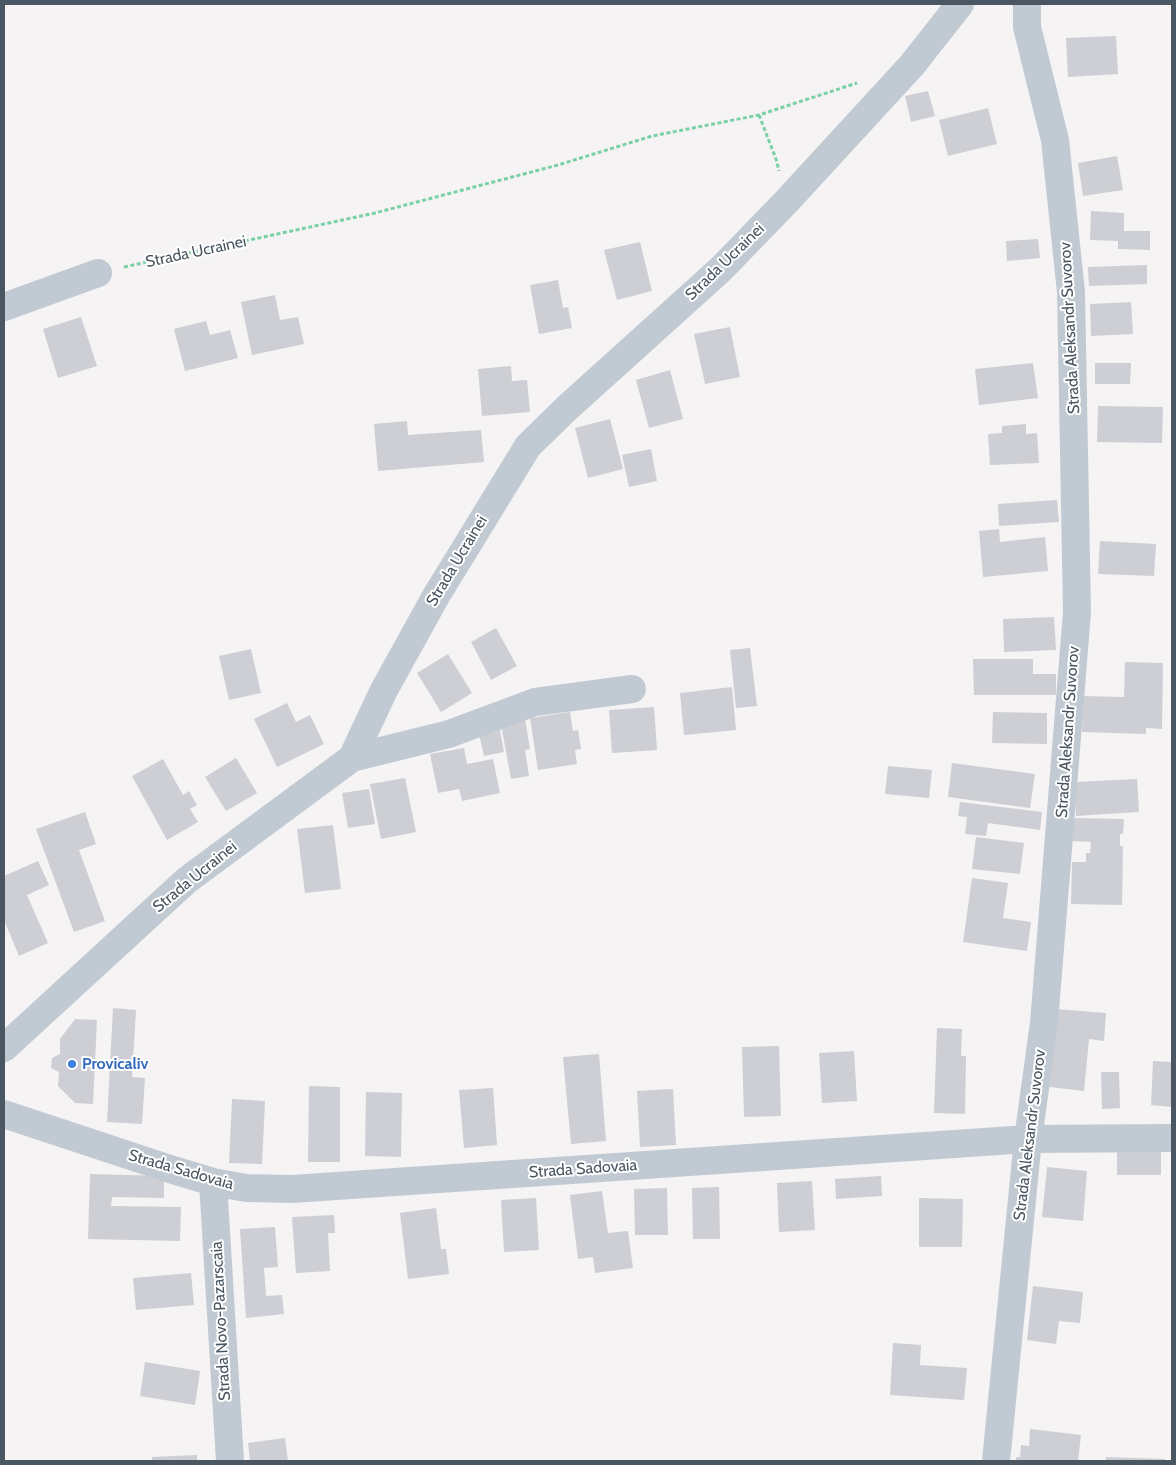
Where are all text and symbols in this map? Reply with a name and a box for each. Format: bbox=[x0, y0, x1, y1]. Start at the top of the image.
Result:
street label: Strada Ucrainei bbox=[681, 220, 769, 304]
street label: Strada Ucrainei bbox=[144, 232, 248, 272]
street label: Strada Aleksandr Suvorov bbox=[1056, 241, 1084, 415]
street label: Strada Ucrainei bbox=[422, 512, 492, 610]
street label: Strada Aleksandr Suvorov bbox=[1052, 645, 1084, 819]
street label: Strada Ucrainei bbox=[149, 837, 241, 917]
street label: Strada Aleksandr Suvorov bbox=[1010, 1048, 1050, 1222]
place label: Provicaliv bbox=[82, 1054, 149, 1074]
marker: Provicaliv bbox=[66, 1058, 78, 1070]
street label: Strada Sadovaia bbox=[126, 1146, 236, 1194]
street label: Strada Sadovaia bbox=[528, 1156, 638, 1182]
street label: Strada Novo-Pazarscaia bbox=[207, 1241, 235, 1401]

